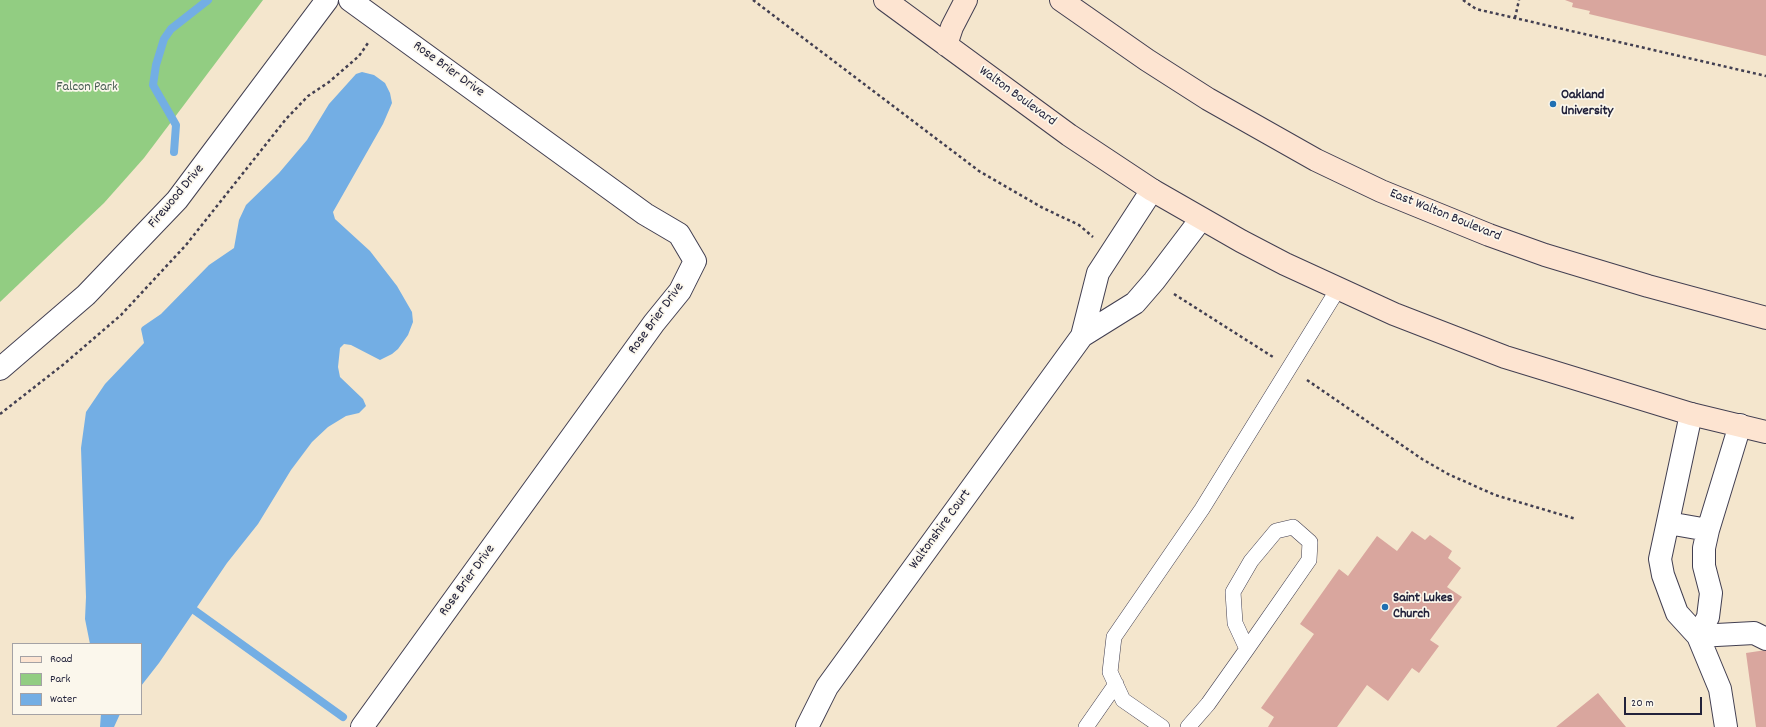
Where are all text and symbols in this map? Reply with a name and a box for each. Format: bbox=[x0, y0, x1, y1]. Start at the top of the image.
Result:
street label: Rose Brier Drive bbox=[409, 38, 487, 102]
street label: Walton Boulevard bbox=[975, 63, 1059, 131]
park label: Falcon Park bbox=[56, 80, 118, 96]
place label: Oakland University bbox=[1561, 88, 1613, 120]
marker: Oakland University bbox=[1548, 99, 1558, 109]
street label: Firewood Drive bbox=[145, 162, 209, 232]
street label: East Walton Boulevard bbox=[1387, 186, 1503, 246]
street label: Rose Brier Drive bbox=[625, 280, 689, 358]
street label: Waltonshire Court bbox=[906, 487, 976, 573]
street label: Rose Brier Drive bbox=[436, 542, 500, 620]
place label: Saint Lukes Church bbox=[1393, 591, 1453, 624]
marker: Saint Lukes Church bbox=[1380, 602, 1390, 612]
legend bbox=[12, 643, 142, 715]
text: Road bbox=[50, 651, 72, 668]
text: Park bbox=[50, 671, 70, 688]
scale bar bbox=[1626, 689, 1704, 715]
text: Water bbox=[50, 691, 77, 708]
text: 20 m bbox=[1631, 695, 1654, 712]

